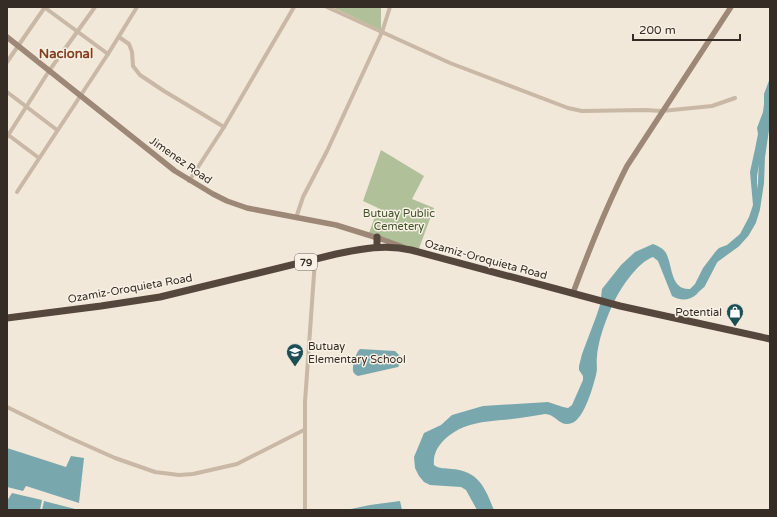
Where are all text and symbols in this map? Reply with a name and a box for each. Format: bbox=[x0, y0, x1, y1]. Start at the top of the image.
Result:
scale bar bbox=[633, 16, 740, 42]
text: 200 m bbox=[639, 23, 676, 37]
district label: Nacional bbox=[39, 46, 93, 62]
street label: Jimenez Road bbox=[147, 134, 214, 187]
park label: Butuay Public Cemetery bbox=[363, 207, 435, 233]
street label: Ozamiz-Oroquieta Road bbox=[423, 237, 549, 282]
road number: 79 bbox=[295, 254, 317, 270]
street label: Ozamiz-Oroquieta Road bbox=[67, 271, 194, 306]
shop icon: Potential bbox=[725, 302, 745, 327]
place label: Potential bbox=[675, 306, 722, 319]
place label: Butuay Elementary School bbox=[308, 340, 406, 366]
school or university icon: Butuay Elementary School bbox=[285, 342, 305, 367]

